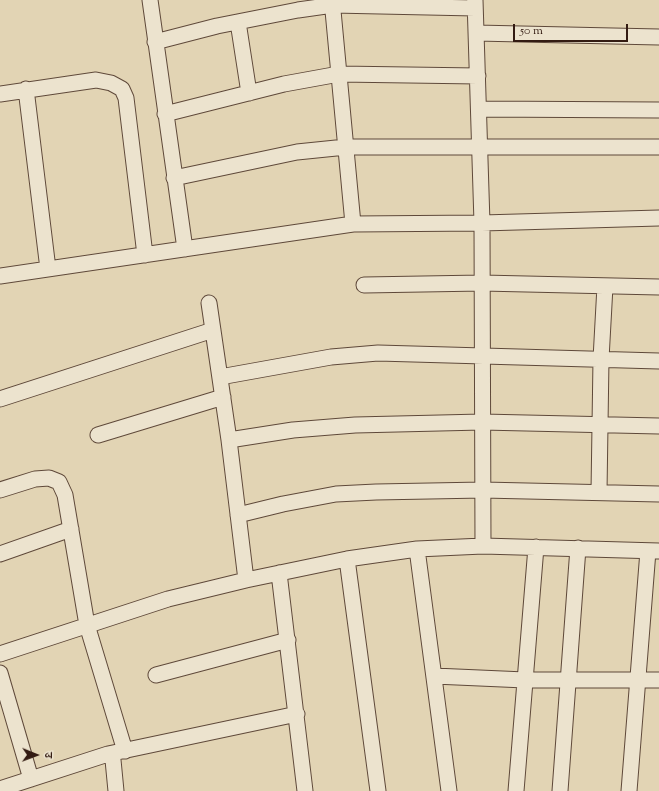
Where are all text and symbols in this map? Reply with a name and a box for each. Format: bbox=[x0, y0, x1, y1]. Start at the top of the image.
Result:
scale bar bbox=[515, 16, 630, 42]
text: 50 m bbox=[520, 22, 543, 40]
north arrow bbox=[16, 735, 56, 775]
text: उ bbox=[40, 752, 56, 758]

